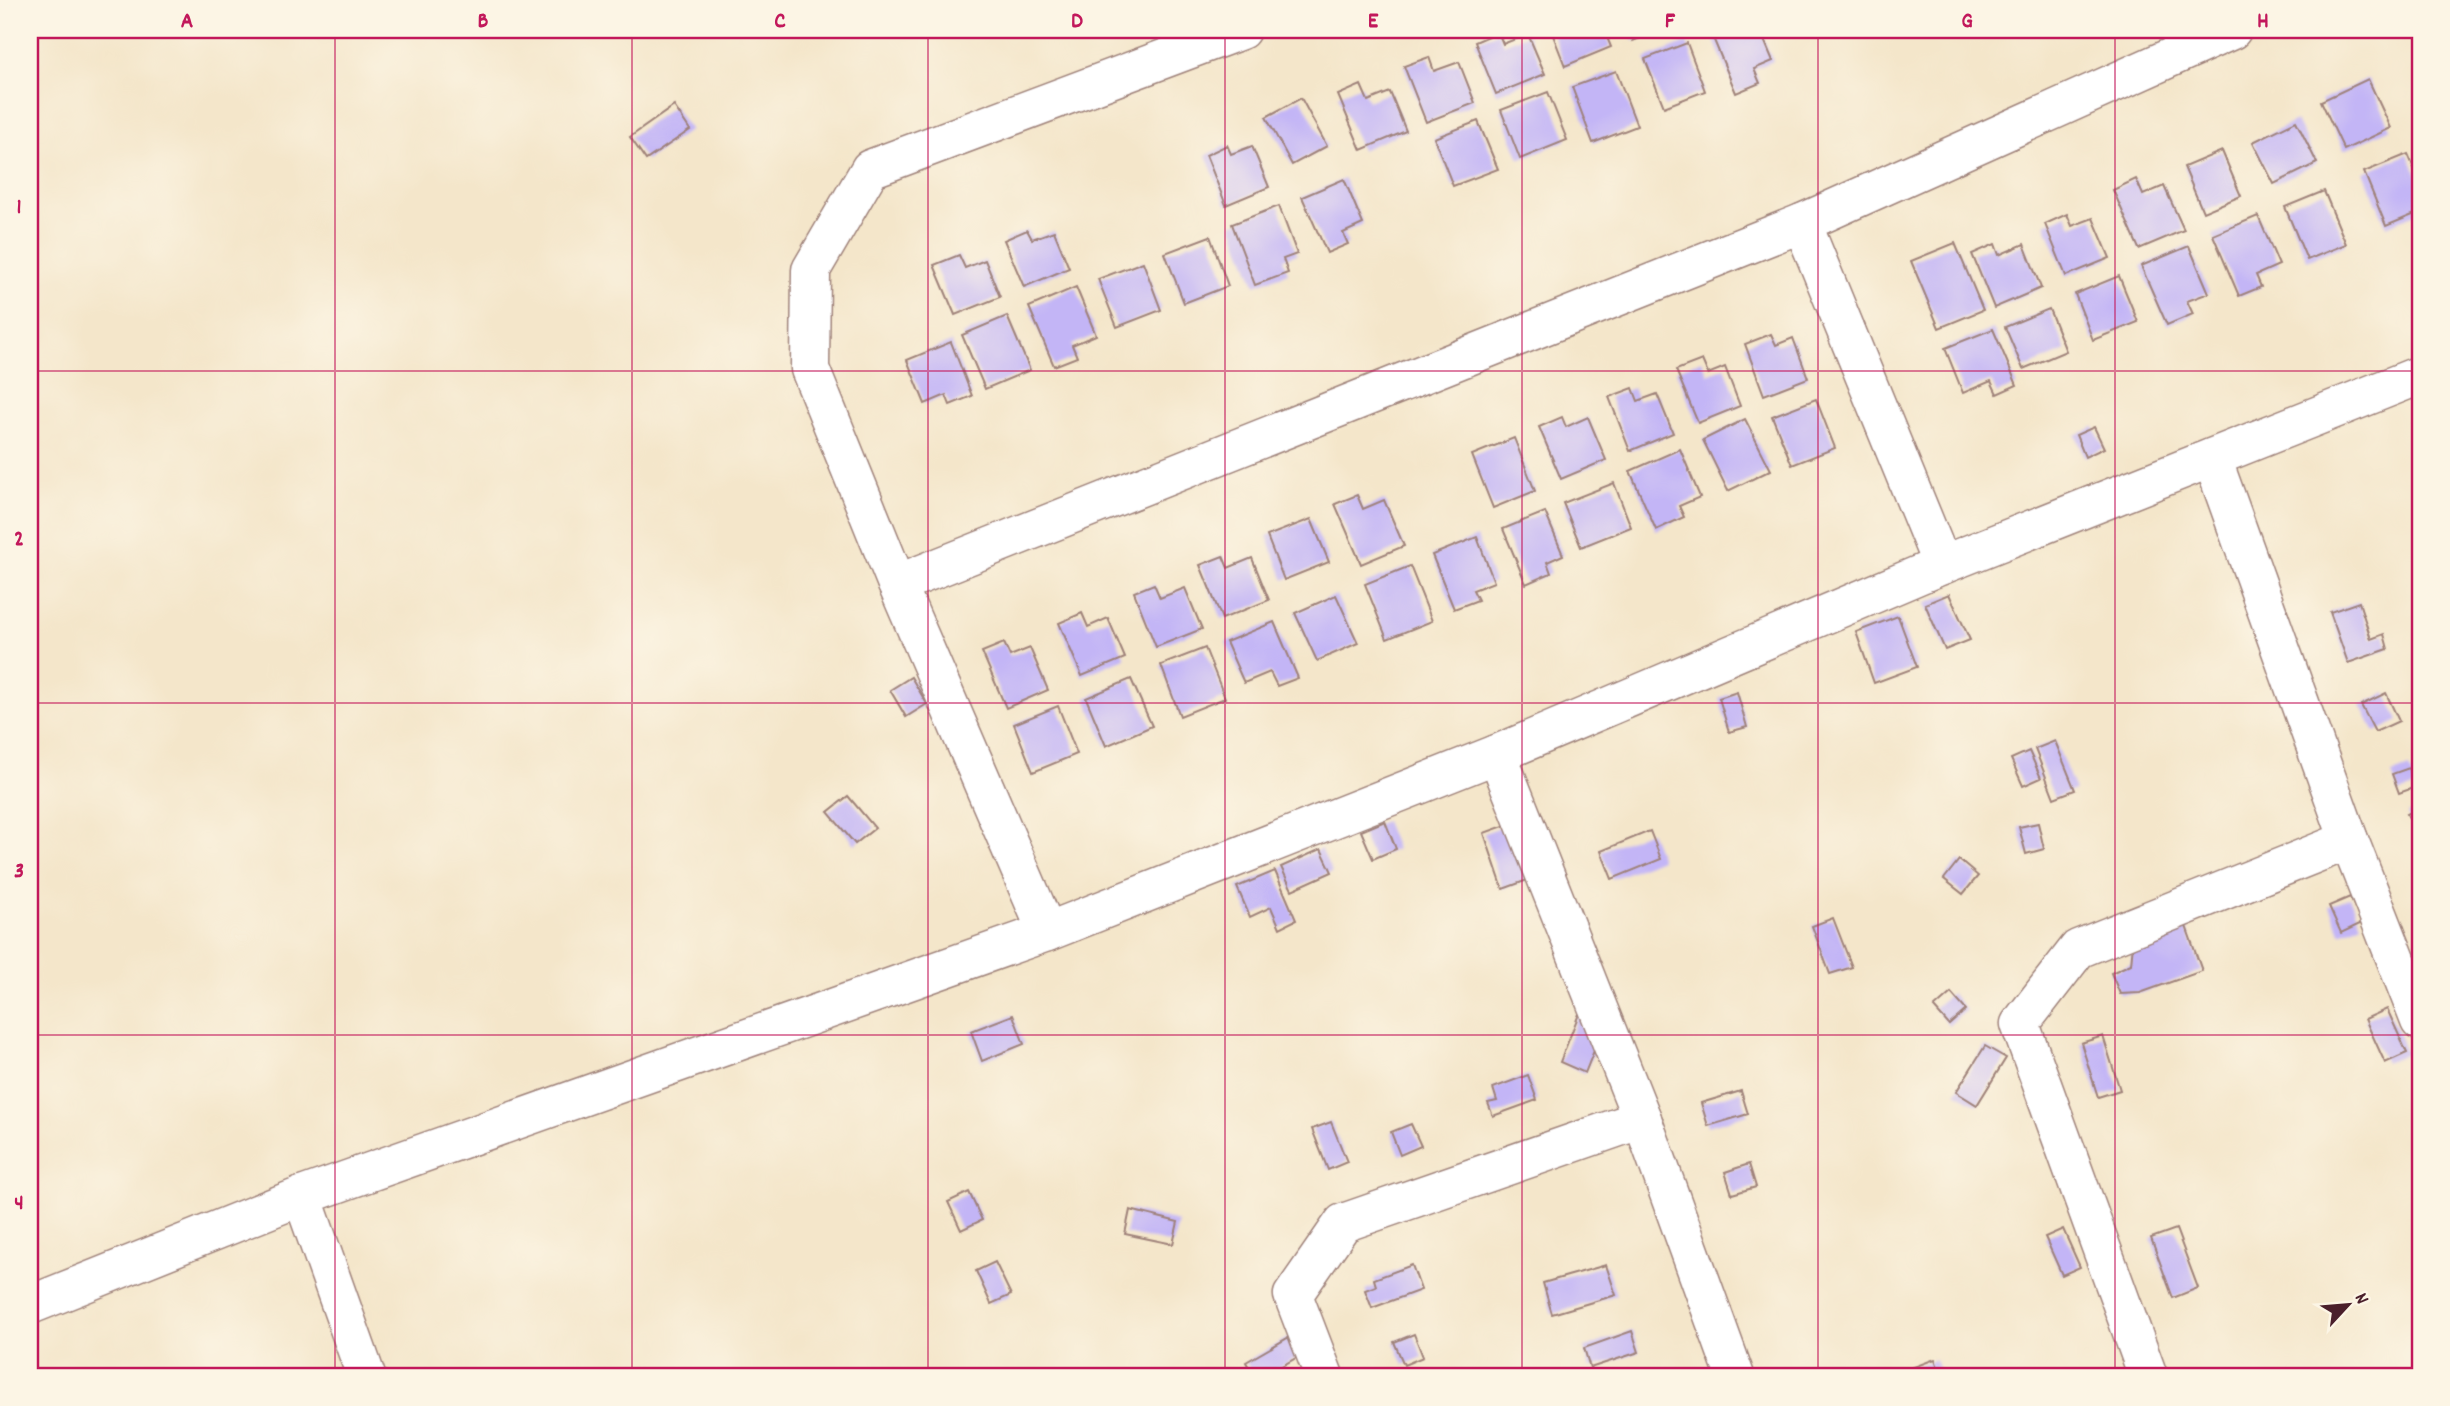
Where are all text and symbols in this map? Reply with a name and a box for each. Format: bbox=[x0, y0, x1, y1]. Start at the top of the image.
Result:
text: A bbox=[181, 6, 193, 39]
text: B bbox=[478, 6, 489, 39]
text: C bbox=[774, 6, 786, 39]
text: D bbox=[1071, 6, 1083, 39]
text: E bbox=[1368, 6, 1379, 39]
text: F bbox=[1665, 6, 1676, 39]
text: G bbox=[1961, 6, 1973, 39]
text: H bbox=[2257, 6, 2269, 39]
text: 1 bbox=[16, 192, 22, 225]
text: 2 bbox=[14, 524, 24, 557]
text: 3 bbox=[14, 856, 24, 889]
text: 4 bbox=[14, 1188, 24, 1221]
north arrow bbox=[2314, 1270, 2384, 1340]
text: N bbox=[2346, 1289, 2374, 1309]

